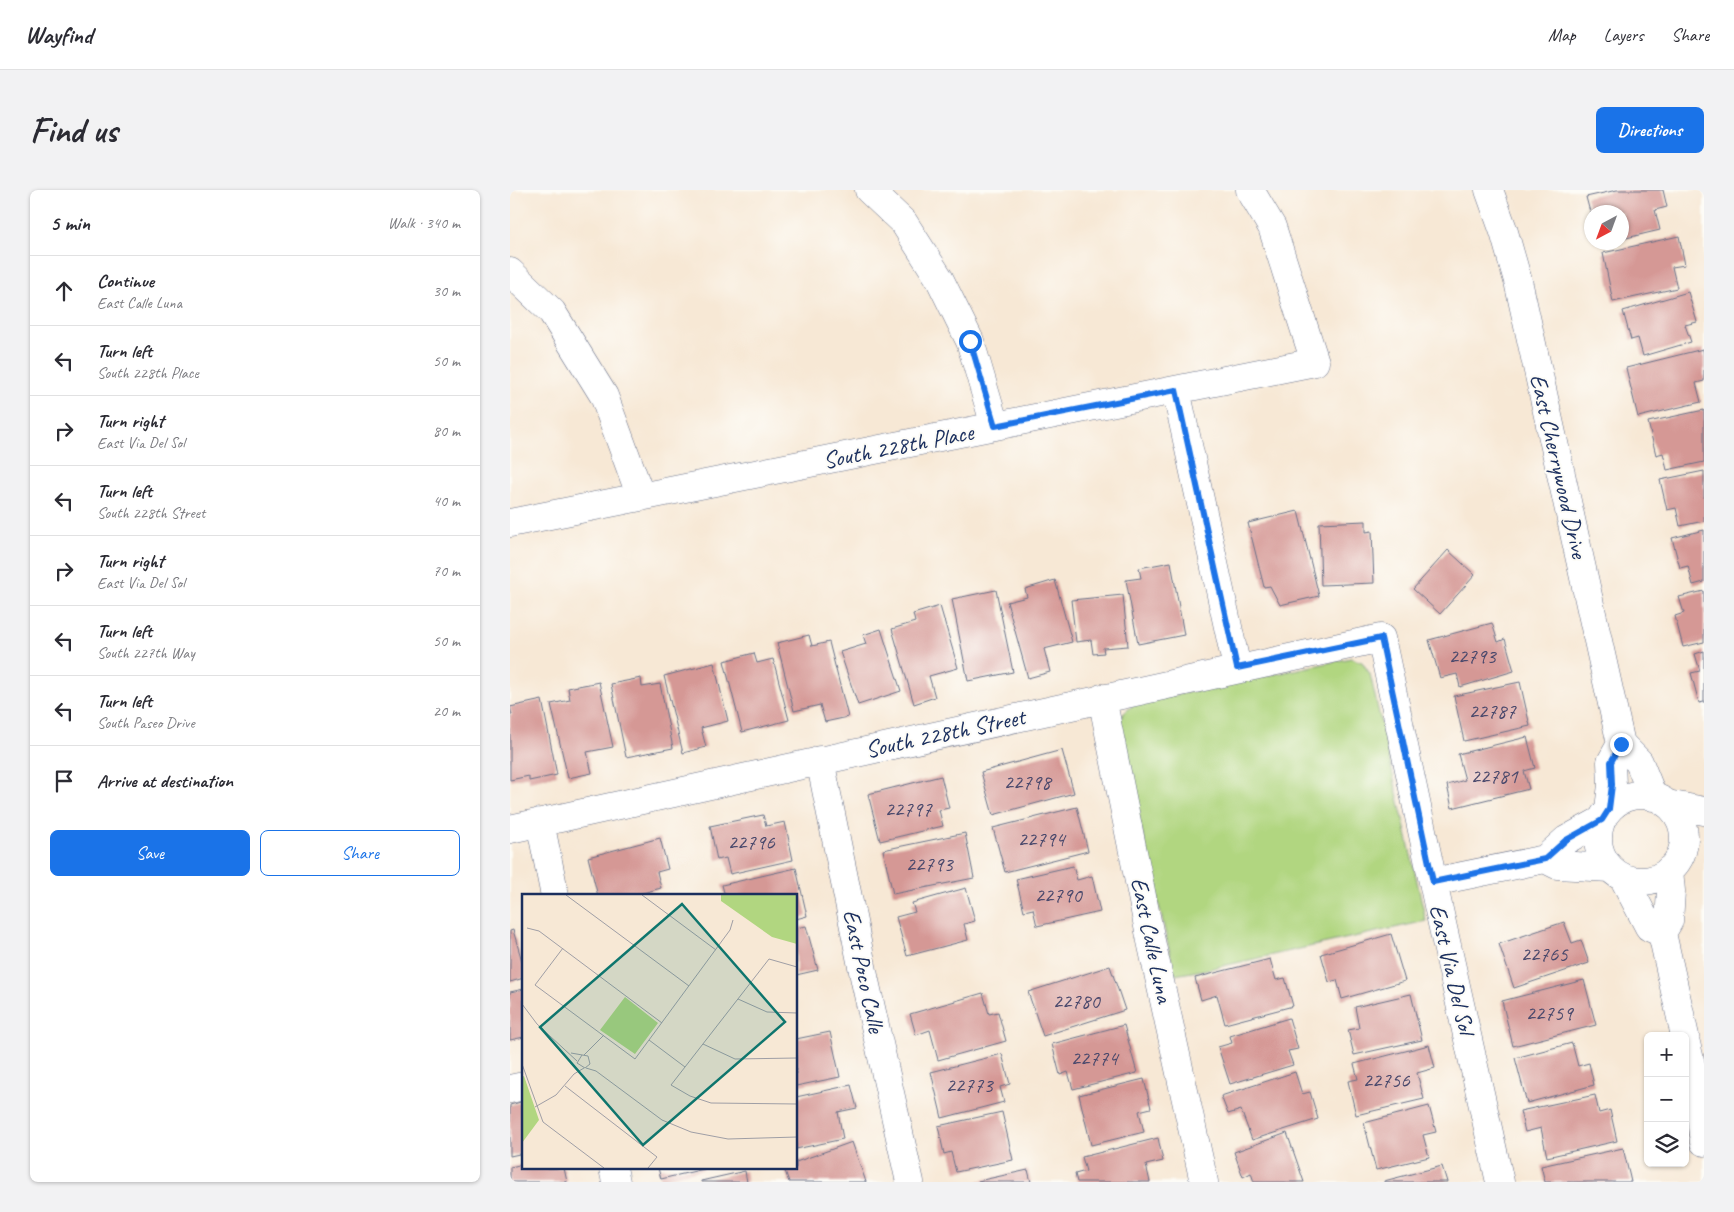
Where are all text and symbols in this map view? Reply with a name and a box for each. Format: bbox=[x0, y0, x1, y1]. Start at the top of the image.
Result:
text: Wayfind bbox=[25, 20, 92, 50]
text: Map bbox=[1548, 24, 1576, 46]
text: Layers bbox=[1604, 24, 1643, 46]
text: Share bbox=[1671, 24, 1709, 46]
button: Directions bbox=[1596, 107, 1704, 153]
text: Find us bbox=[30, 108, 117, 153]
north arrow bbox=[1584, 205, 1629, 250]
text: 5 min bbox=[50, 210, 90, 236]
text: Walk · 340 m bbox=[388, 213, 460, 233]
text: Continue bbox=[97, 269, 154, 293]
icon: ahead bbox=[50, 277, 78, 305]
text: 30 m bbox=[433, 281, 460, 301]
text: East Calle Luna bbox=[97, 293, 182, 313]
route start bbox=[959, 330, 982, 353]
text: Turn left bbox=[97, 339, 152, 363]
icon: left bbox=[50, 347, 78, 375]
text: 50 m bbox=[433, 351, 460, 371]
text: South 228th Place bbox=[97, 363, 199, 383]
street label: East Cherrywood Drive bbox=[1523, 371, 1595, 563]
text: Turn right bbox=[97, 409, 164, 433]
street label: South 228th Place bbox=[820, 416, 978, 475]
icon: right bbox=[50, 417, 78, 445]
text: 80 m bbox=[433, 421, 460, 441]
text: East Via Del Sol bbox=[97, 433, 185, 453]
text: Turn left bbox=[97, 479, 152, 503]
icon: left bbox=[50, 487, 78, 515]
text: 40 m bbox=[433, 491, 460, 511]
text: South 228th Street bbox=[97, 503, 205, 523]
text: Turn right bbox=[97, 549, 164, 573]
icon: right bbox=[50, 557, 78, 585]
text: 70 m bbox=[433, 561, 460, 581]
text: East Via Del Sol bbox=[97, 573, 185, 593]
text: Turn left bbox=[97, 619, 152, 643]
icon: left bbox=[50, 627, 78, 655]
text: 50 m bbox=[433, 631, 460, 651]
text: South 227th Way bbox=[97, 643, 195, 663]
house number: 22793 bbox=[1448, 643, 1497, 669]
text: Turn left bbox=[97, 689, 152, 713]
icon: left bbox=[50, 697, 78, 725]
house number: 22787 bbox=[1468, 698, 1517, 724]
text: 20 m bbox=[433, 701, 460, 721]
street label: South 228th Street bbox=[863, 701, 1029, 765]
text: South Paseo Drive bbox=[97, 713, 195, 733]
route end bbox=[1610, 733, 1633, 756]
house number: 22781 bbox=[1470, 763, 1519, 789]
icon: arrive bbox=[50, 767, 78, 795]
text: Arrive at destination bbox=[97, 769, 233, 793]
house number: 22798 bbox=[1003, 769, 1053, 795]
house number: 22797 bbox=[884, 796, 933, 822]
house number: 22794 bbox=[1017, 826, 1067, 852]
house number: 22796 bbox=[727, 829, 775, 855]
button: Save bbox=[50, 830, 250, 876]
button: Share bbox=[260, 830, 460, 876]
house number: 22793 bbox=[905, 851, 954, 877]
street label: East Calle Luna bbox=[1124, 875, 1180, 1007]
house number: 22790 bbox=[1034, 882, 1083, 908]
inset map bbox=[522, 894, 798, 1170]
street label: East Via Del Sol bbox=[1423, 902, 1482, 1040]
street label: East Poco Calle bbox=[836, 907, 892, 1038]
house number: 22765 bbox=[1520, 941, 1569, 967]
house number: 22780 bbox=[1052, 988, 1101, 1014]
house number: 22759 bbox=[1525, 1000, 1574, 1026]
map controls bbox=[1644, 1032, 1689, 1167]
button: + bbox=[1644, 1032, 1689, 1077]
house number: 22774 bbox=[1070, 1045, 1120, 1071]
house number: 22756 bbox=[1362, 1067, 1410, 1093]
house number: 22773 bbox=[945, 1072, 994, 1098]
button: − bbox=[1644, 1077, 1689, 1122]
button: layers bbox=[1644, 1122, 1689, 1167]

